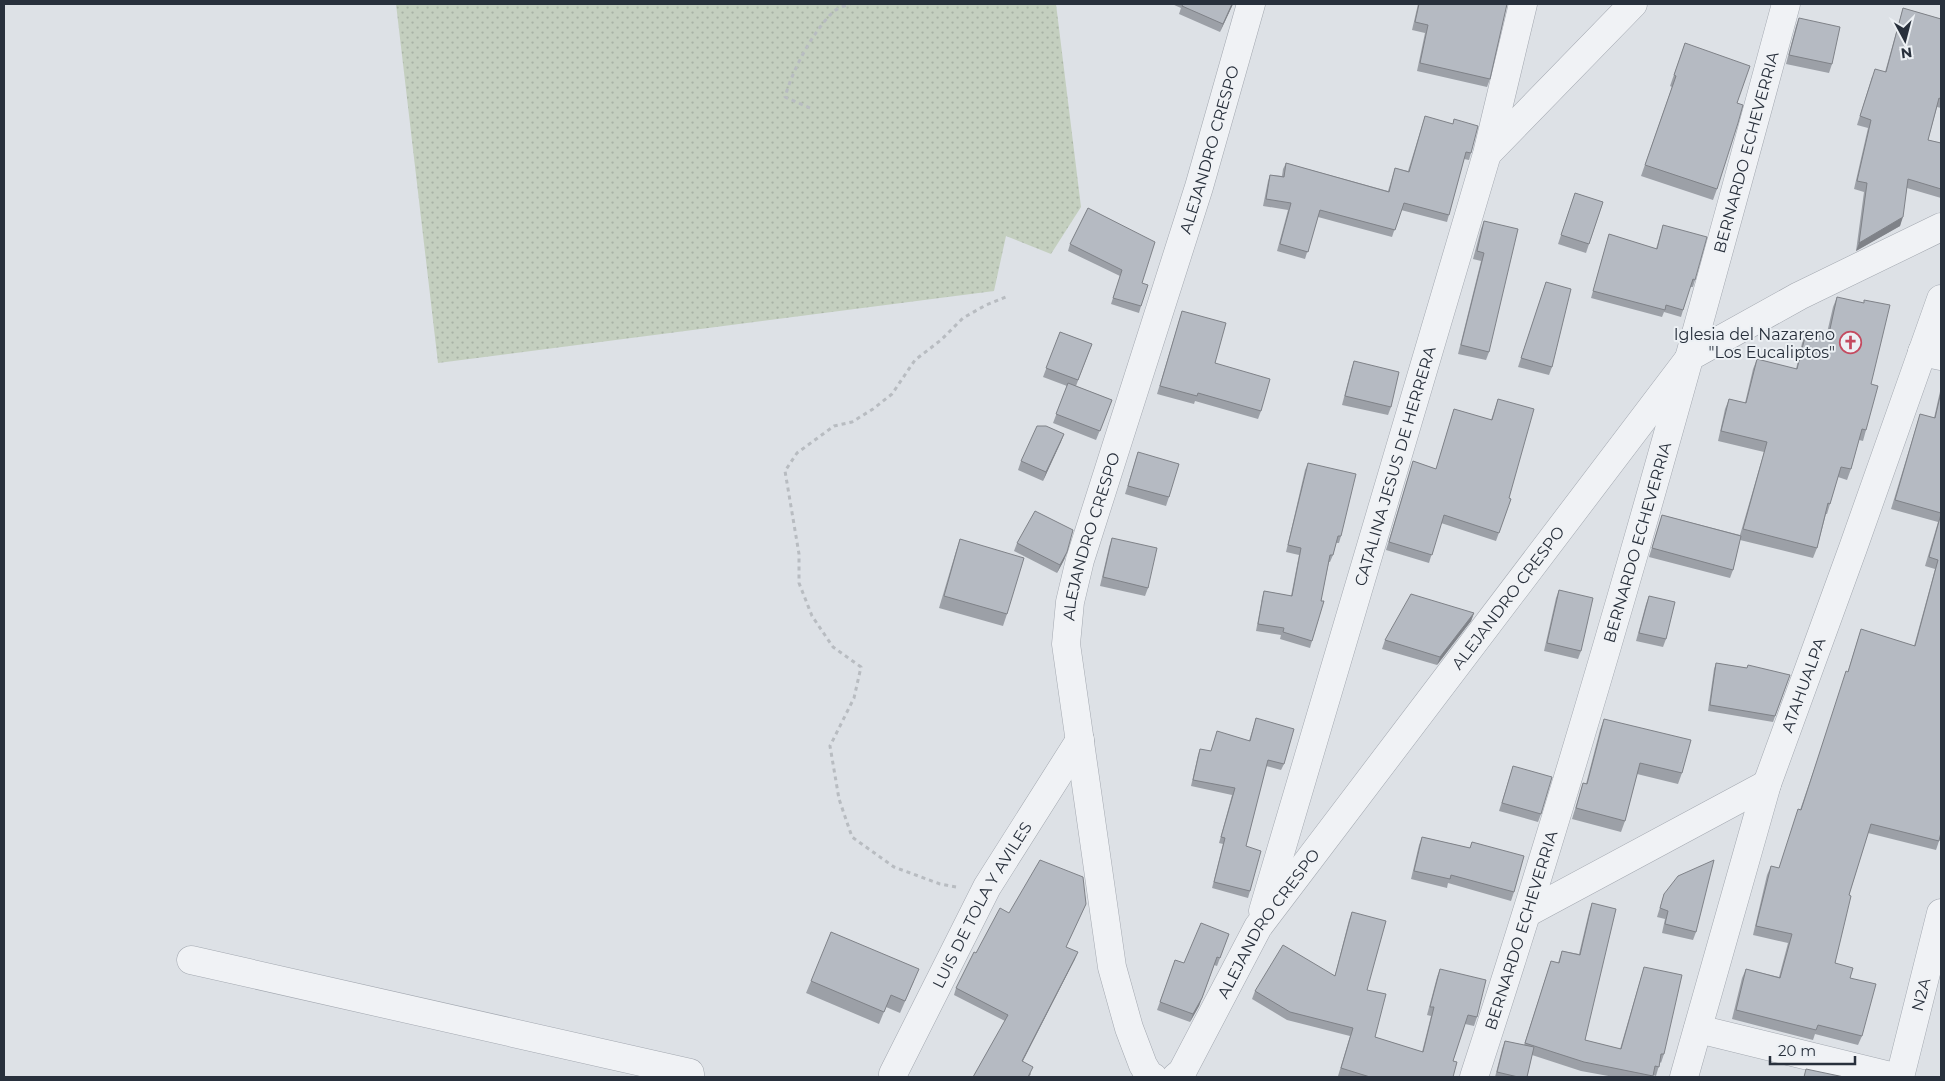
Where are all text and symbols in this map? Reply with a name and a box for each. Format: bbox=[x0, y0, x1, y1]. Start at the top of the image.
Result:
north arrow bbox=[1880, 15, 1930, 65]
text: N bbox=[1900, 43, 1913, 63]
street label: BERNARDO ECHEVERRIA bbox=[1710, 49, 1783, 255]
street label: ALEJANDRO CRESPO bbox=[1176, 63, 1243, 236]
place label: Iglesia del Nazareno "Los Eucaliptos" bbox=[1674, 325, 1835, 362]
church icon: Iglesia del Nazareno "Los Eucaliptos" bbox=[1839, 331, 1863, 355]
street label: CATALINA JESUS DE HERRERA bbox=[1351, 344, 1440, 588]
street label: BERNARDO ECHEVERRIA bbox=[1600, 439, 1675, 645]
street label: ALEJANDRO CRESPO bbox=[1059, 450, 1124, 622]
street label: ALEJANDRO CRESPO bbox=[1448, 522, 1569, 673]
street label: ATAHUALPA bbox=[1778, 635, 1830, 735]
street label: LUIS DE TOLA Y AVILES bbox=[929, 818, 1036, 992]
street label: BERNARDO ECHEVERRIA bbox=[1481, 828, 1562, 1033]
street label: ALEJANDRO CRESPO bbox=[1213, 845, 1324, 1002]
street label: N2A bbox=[1908, 976, 1935, 1013]
scale bar bbox=[1770, 1034, 1855, 1066]
text: 20 m bbox=[1778, 1041, 1816, 1060]

